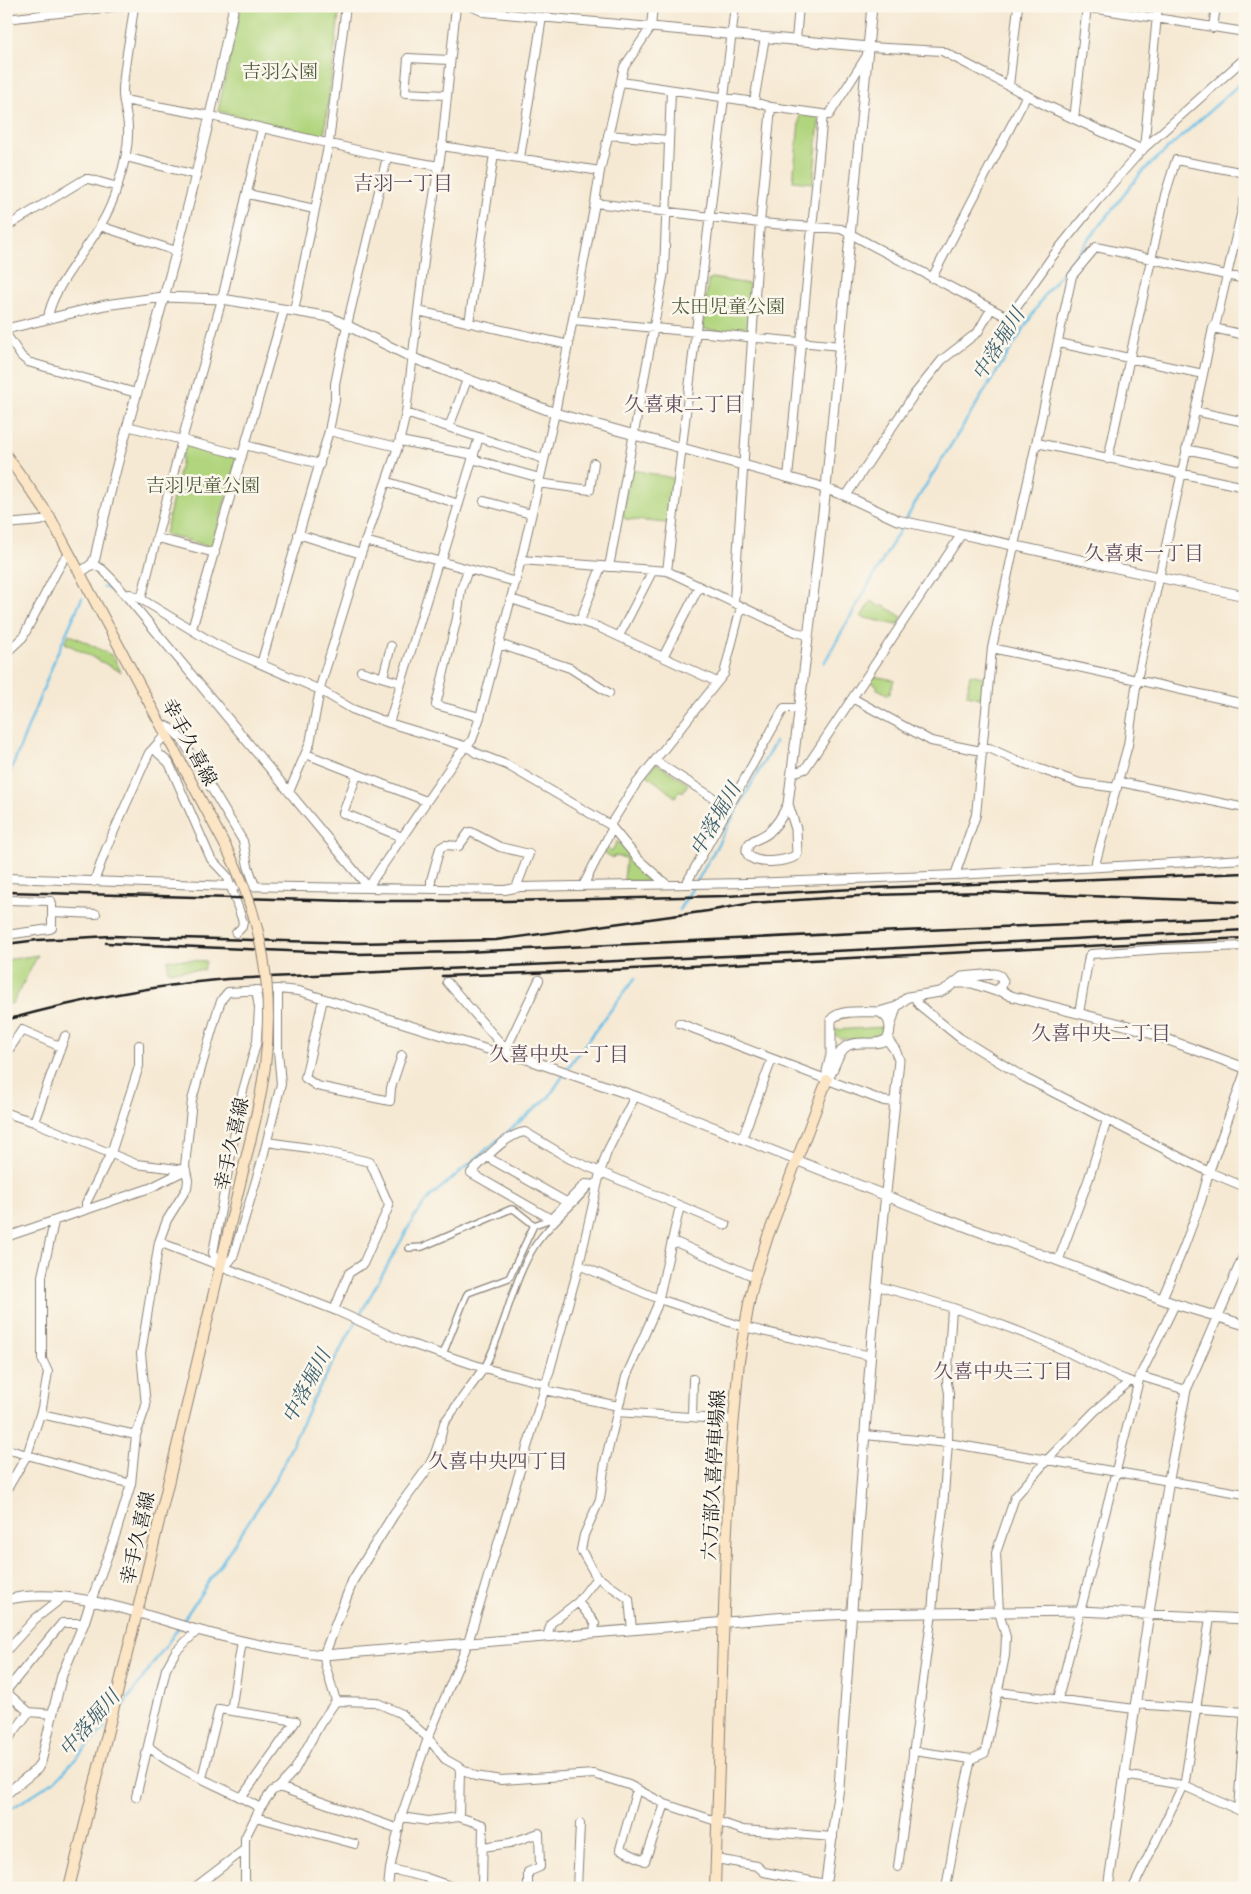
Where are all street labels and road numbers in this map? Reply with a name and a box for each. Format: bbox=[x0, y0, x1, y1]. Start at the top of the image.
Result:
street label: 幸手久喜線 bbox=[154, 695, 222, 791]
street label: 幸手久喜線 bbox=[210, 1095, 256, 1194]
street label: 六万部久喜停車場線 bbox=[698, 1389, 732, 1561]
street label: 幸手久喜線 bbox=[116, 1489, 162, 1588]

